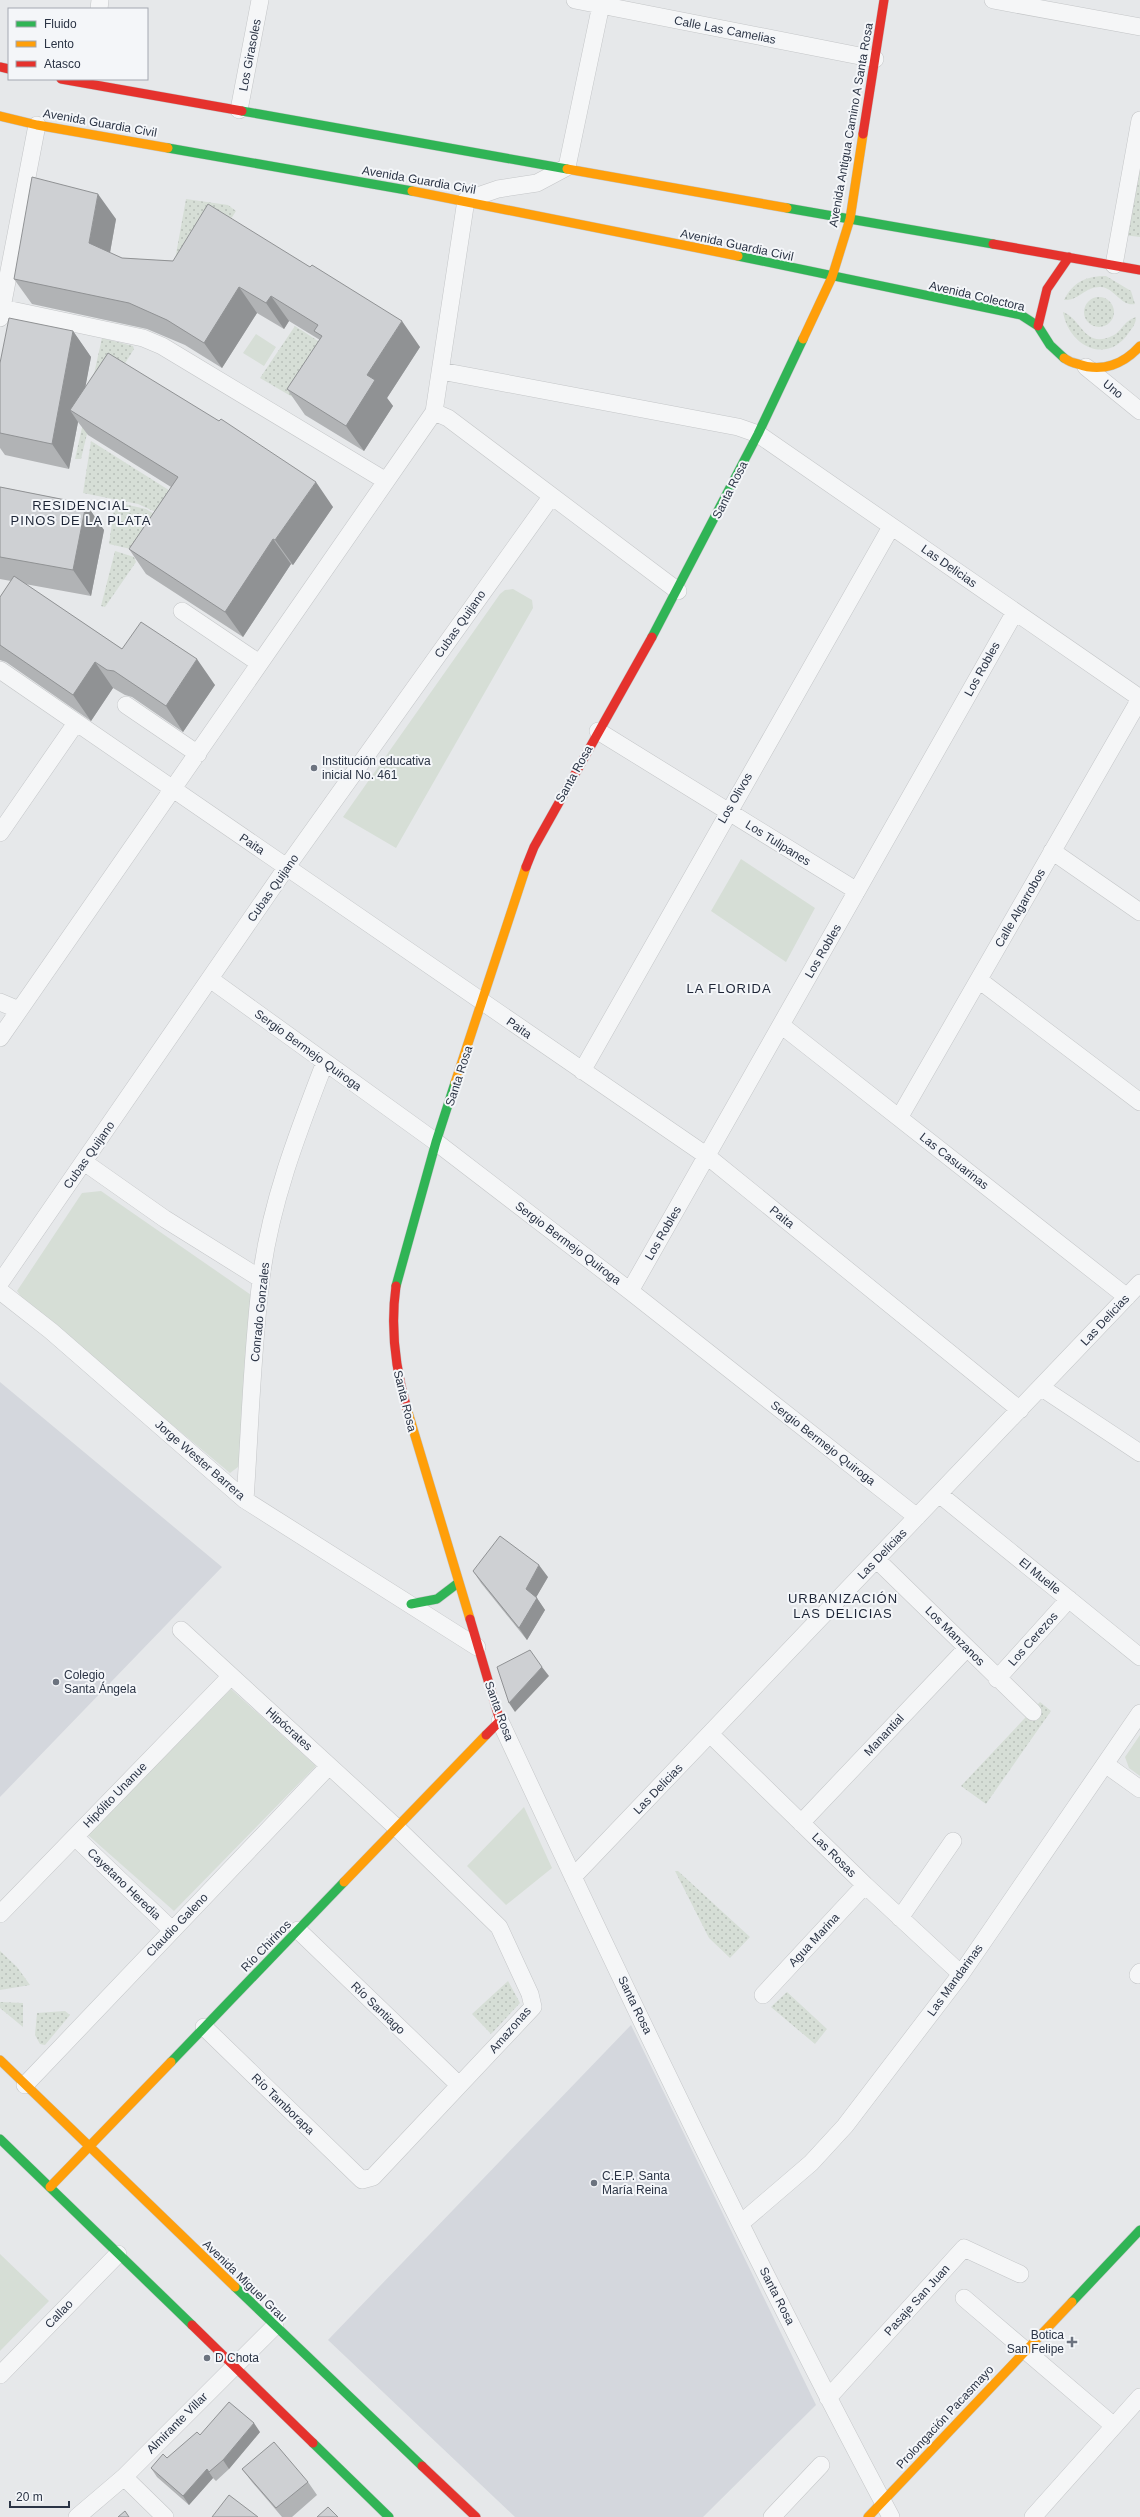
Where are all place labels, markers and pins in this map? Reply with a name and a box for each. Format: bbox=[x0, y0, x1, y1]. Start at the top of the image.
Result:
place label: Institución educativa inicial No. 461 bbox=[322, 754, 431, 782]
marker: Institución educativa inicial No. 461 bbox=[309, 763, 319, 773]
place label: Colegio Santa Ángela bbox=[64, 1668, 136, 1696]
marker: Colegio Santa Ángela bbox=[51, 1677, 61, 1687]
place label: C.E.P. Santa María Reina bbox=[602, 2169, 670, 2197]
marker: C.E.P. Santa María Reina bbox=[589, 2178, 599, 2188]
place label: Botica San Felipe bbox=[1007, 2328, 1064, 2356]
marker: Botica San Felipe bbox=[1067, 2337, 1077, 2347]
place label: D Chota bbox=[215, 2351, 259, 2365]
marker: D Chota bbox=[202, 2353, 212, 2363]

